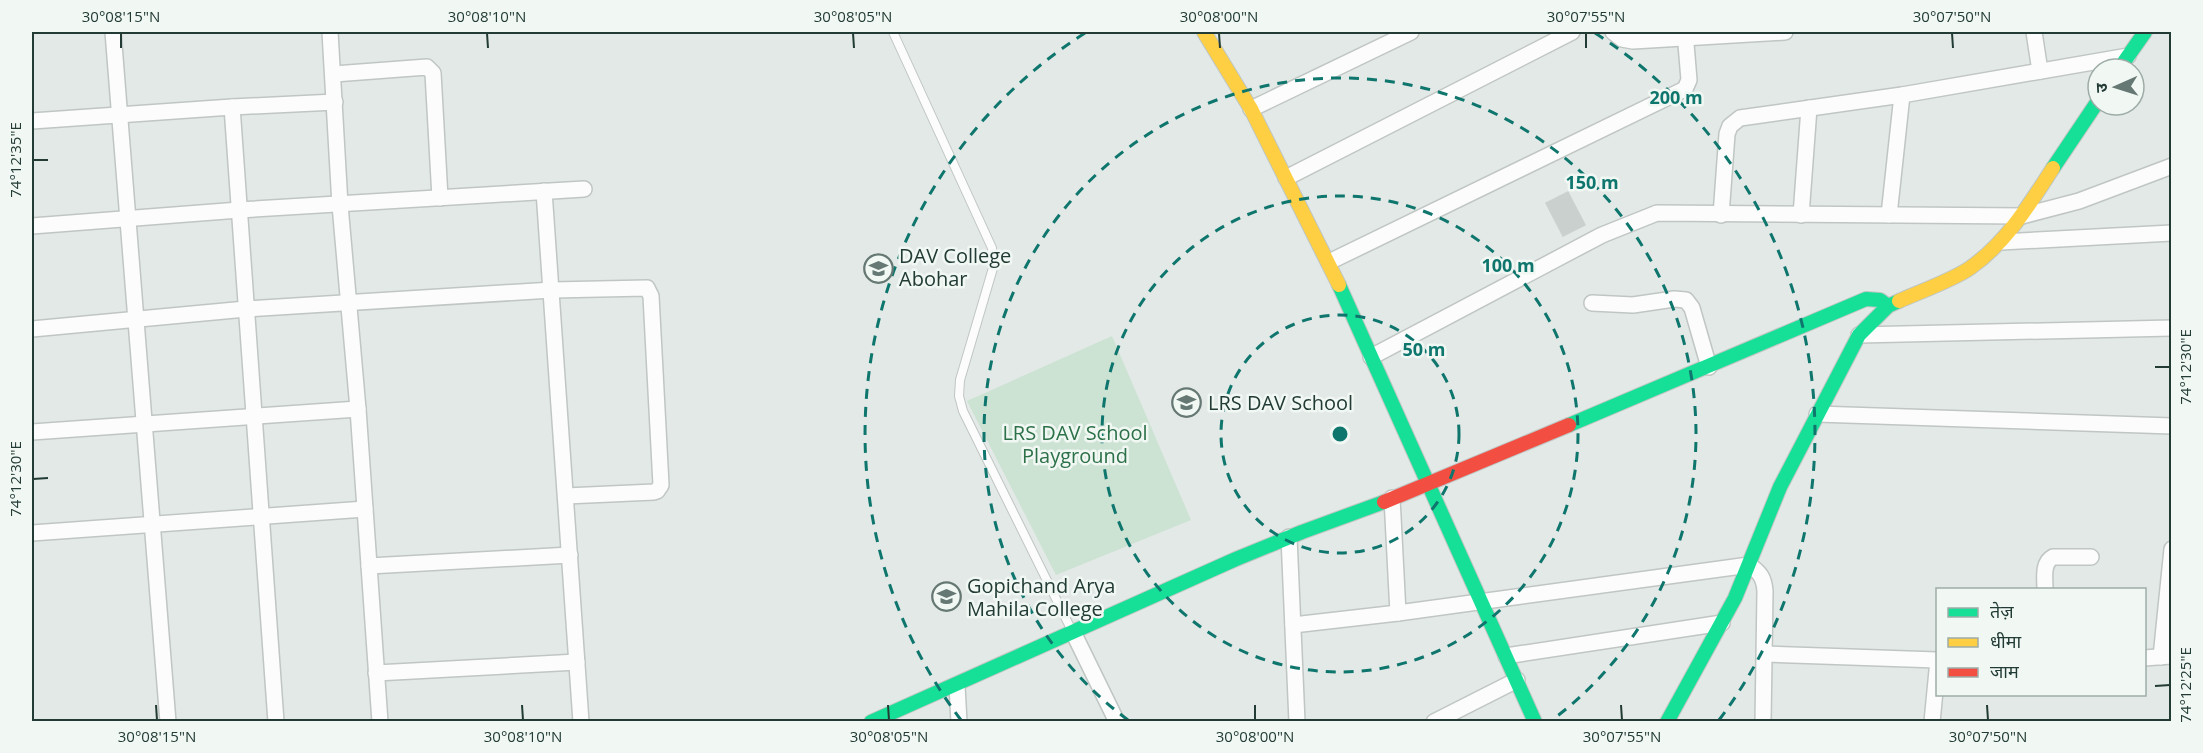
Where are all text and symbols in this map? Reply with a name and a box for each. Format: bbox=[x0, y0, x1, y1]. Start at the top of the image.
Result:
text: 30°08'15"N bbox=[82, 6, 160, 26]
text: 30°08'10"N bbox=[448, 6, 526, 26]
text: 30°08'05"N bbox=[814, 6, 892, 26]
text: 30°08'00"N bbox=[1180, 6, 1258, 26]
text: 30°07'55"N bbox=[1547, 6, 1625, 26]
text: 30°07'50"N bbox=[1913, 6, 1991, 26]
north arrow bbox=[2086, 57, 2146, 117]
text: उ bbox=[2090, 82, 2112, 93]
text: 200 m bbox=[1649, 85, 1703, 109]
text: 74°12'35"E bbox=[5, 122, 25, 198]
text: 150 m bbox=[1565, 170, 1619, 194]
place label: DAV College Abohar bbox=[899, 242, 1011, 292]
school or university icon: DAV College Abohar bbox=[862, 252, 894, 284]
text: 100 m bbox=[1481, 253, 1535, 277]
text: 74°12'30"E bbox=[2175, 329, 2195, 405]
text: 50 m bbox=[1403, 337, 1445, 361]
school or university icon: LRS DAV School bbox=[1171, 387, 1203, 419]
place label: LRS DAV School bbox=[1208, 389, 1353, 416]
park label: LRS DAV School Playground bbox=[1002, 419, 1148, 469]
centre of rings bbox=[1330, 424, 1350, 444]
text: 74°12'30"E bbox=[5, 441, 25, 517]
place label: Gopichand Arya Mahila College bbox=[967, 572, 1115, 622]
school or university icon: Gopichand Arya Mahila College bbox=[930, 581, 962, 613]
legend bbox=[1936, 588, 2146, 696]
text: तेज़ bbox=[1990, 599, 2014, 623]
text: धीमा bbox=[1990, 629, 2021, 653]
text: 74°12'25"E bbox=[2175, 647, 2195, 723]
text: जाम bbox=[1990, 659, 2020, 683]
text: 30°08'15"N bbox=[118, 726, 196, 746]
text: 30°08'10"N bbox=[484, 726, 562, 746]
text: 30°08'05"N bbox=[850, 726, 928, 746]
text: 30°08'00"N bbox=[1216, 726, 1294, 746]
text: 30°07'55"N bbox=[1583, 726, 1661, 746]
text: 30°07'50"N bbox=[1949, 726, 2027, 746]

